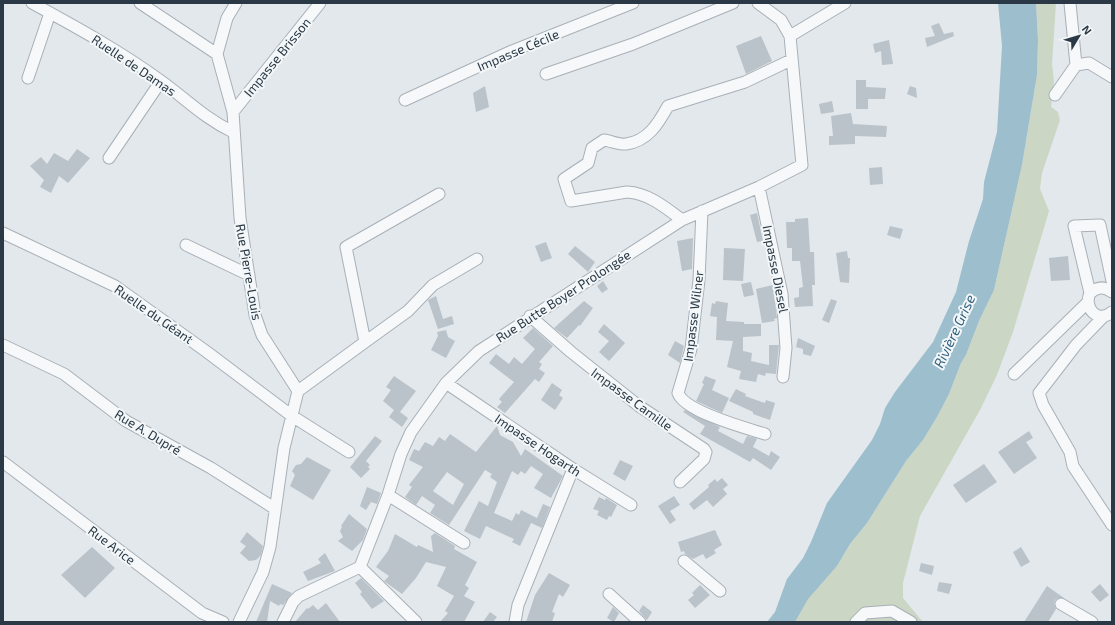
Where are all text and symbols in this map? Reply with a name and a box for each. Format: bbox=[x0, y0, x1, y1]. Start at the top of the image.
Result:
street label: Impasse Brisson bbox=[240, 14, 314, 100]
north arrow bbox=[1059, 16, 1099, 56]
text: N bbox=[1080, 22, 1095, 37]
street label: Impasse Cécile bbox=[475, 26, 561, 74]
street label: Ruelle de Damas bbox=[89, 31, 179, 99]
street label: Rue Pierre-Louis bbox=[233, 223, 265, 321]
street label: Impasse Diesel bbox=[760, 224, 792, 314]
street label: Rue Butte Boyer Prolongée bbox=[493, 246, 633, 346]
street label: Impasse Wilner bbox=[679, 270, 707, 362]
street label: Ruelle du Géant bbox=[111, 281, 197, 347]
water label: Rivière Grise bbox=[930, 291, 979, 370]
street label: Impasse Camille bbox=[588, 364, 676, 434]
street label: Rue A. Dupré bbox=[112, 406, 184, 458]
street label: Impasse Hogarth bbox=[492, 410, 584, 480]
street label: Rue Arice bbox=[85, 522, 139, 568]

